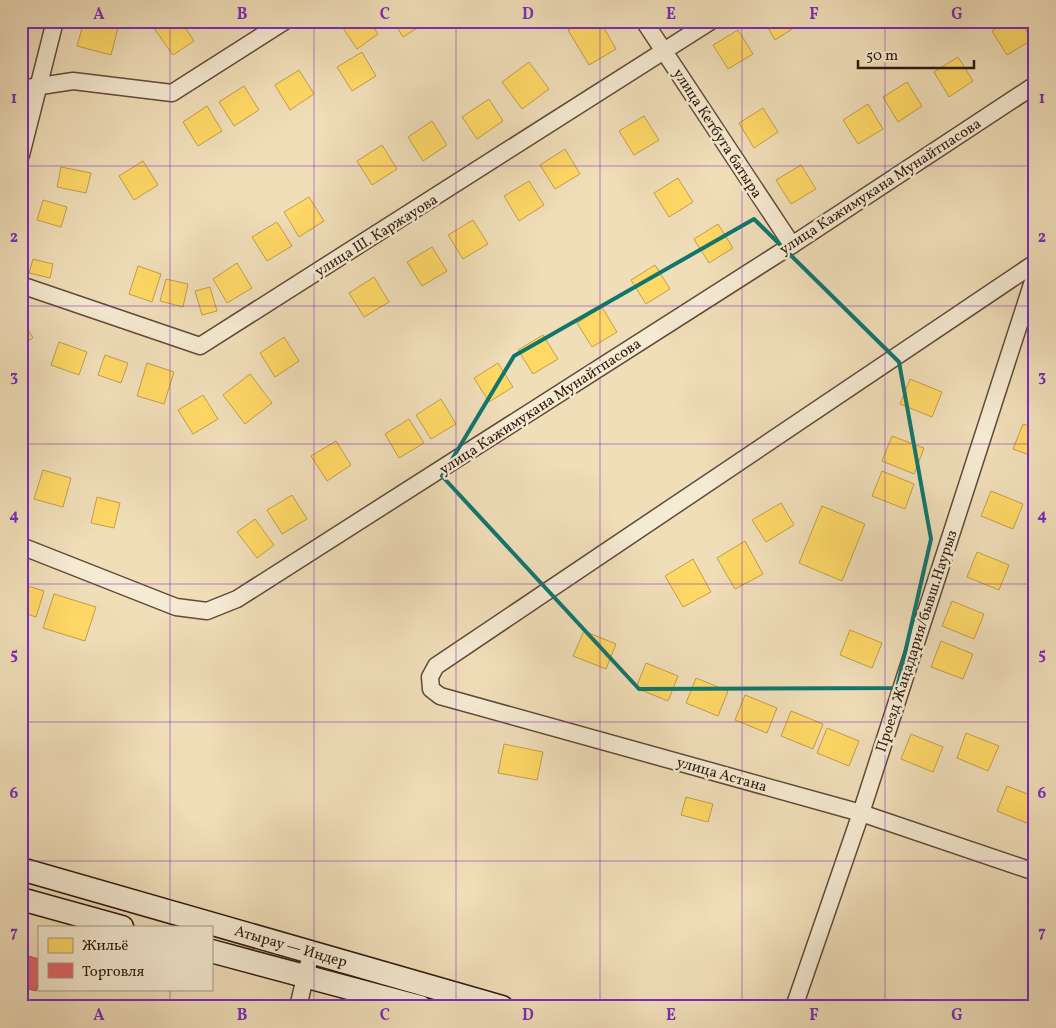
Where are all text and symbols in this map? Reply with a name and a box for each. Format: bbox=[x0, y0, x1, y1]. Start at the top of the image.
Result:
text: A bbox=[93, 4, 105, 26]
text: B bbox=[237, 4, 248, 26]
text: C bbox=[380, 4, 390, 26]
text: D bbox=[522, 4, 534, 26]
text: E bbox=[666, 4, 676, 26]
text: F bbox=[809, 4, 819, 26]
text: G bbox=[951, 4, 963, 26]
scale bar bbox=[858, 38, 975, 70]
text: 50 m bbox=[866, 46, 898, 67]
street label: улица Кетбуга батыра bbox=[667, 65, 767, 203]
text: 1 bbox=[11, 88, 17, 110]
text: 1 bbox=[1039, 88, 1045, 110]
street label: улица Кажимукана Мунайтпасова bbox=[776, 114, 986, 261]
street label: улица Ш. Каржауова bbox=[311, 190, 442, 283]
text: 2 bbox=[10, 227, 18, 249]
text: 2 bbox=[1038, 227, 1046, 249]
street label: улица Кажимукана Мунайтпасова bbox=[436, 334, 646, 481]
text: 3 bbox=[10, 366, 18, 388]
text: 3 bbox=[1038, 366, 1046, 388]
text: 4 bbox=[9, 505, 19, 527]
text: 4 bbox=[1037, 505, 1047, 527]
street label: Проезд Жаңадария/бывш.Наурыз bbox=[872, 528, 963, 755]
text: 5 bbox=[10, 644, 18, 666]
text: 5 bbox=[1038, 644, 1046, 666]
street label: улица Астана bbox=[674, 752, 769, 798]
text: 6 bbox=[10, 783, 19, 805]
text: 6 bbox=[1038, 783, 1047, 805]
street label: Атырау — Индер bbox=[232, 921, 349, 974]
text: 7 bbox=[10, 922, 18, 944]
text: 7 bbox=[1038, 922, 1046, 944]
legend bbox=[38, 926, 212, 990]
text: Жильё bbox=[82, 936, 128, 957]
text: Торговля bbox=[82, 962, 144, 983]
text: A bbox=[93, 1005, 105, 1027]
text: B bbox=[237, 1005, 248, 1027]
text: C bbox=[380, 1005, 390, 1027]
text: D bbox=[522, 1005, 534, 1027]
text: E bbox=[666, 1005, 676, 1027]
text: F bbox=[809, 1005, 819, 1027]
text: G bbox=[951, 1005, 963, 1027]

